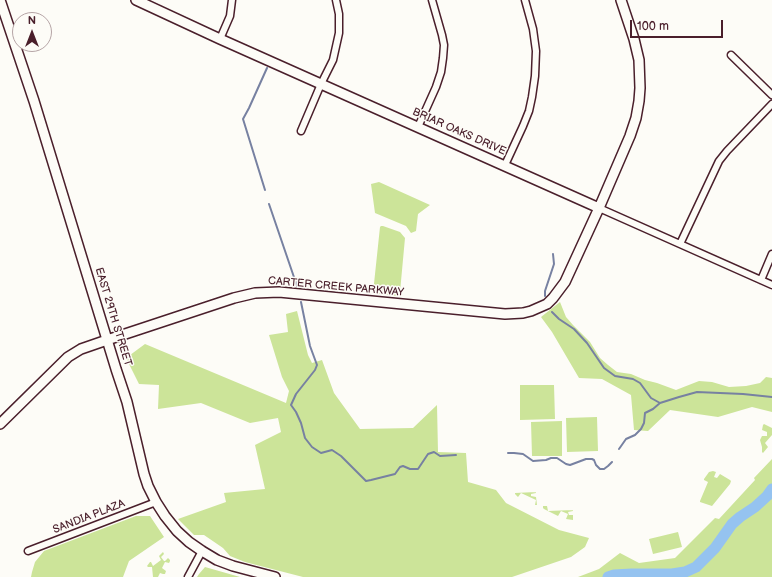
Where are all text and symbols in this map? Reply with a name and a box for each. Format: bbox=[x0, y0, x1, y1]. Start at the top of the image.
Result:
north arrow bbox=[12, 12, 52, 52]
scale bar bbox=[632, 12, 725, 38]
text: N bbox=[28, 14, 36, 27]
text: 100 m bbox=[637, 19, 669, 34]
street label: BRIAR OAKS DRIVE bbox=[410, 105, 508, 159]
street label: EAST 29TH STREET bbox=[92, 266, 134, 368]
street label: CARTER CREEK PARKWAY bbox=[268, 274, 404, 300]
street label: SANDIA PLAZA bbox=[51, 497, 127, 537]

